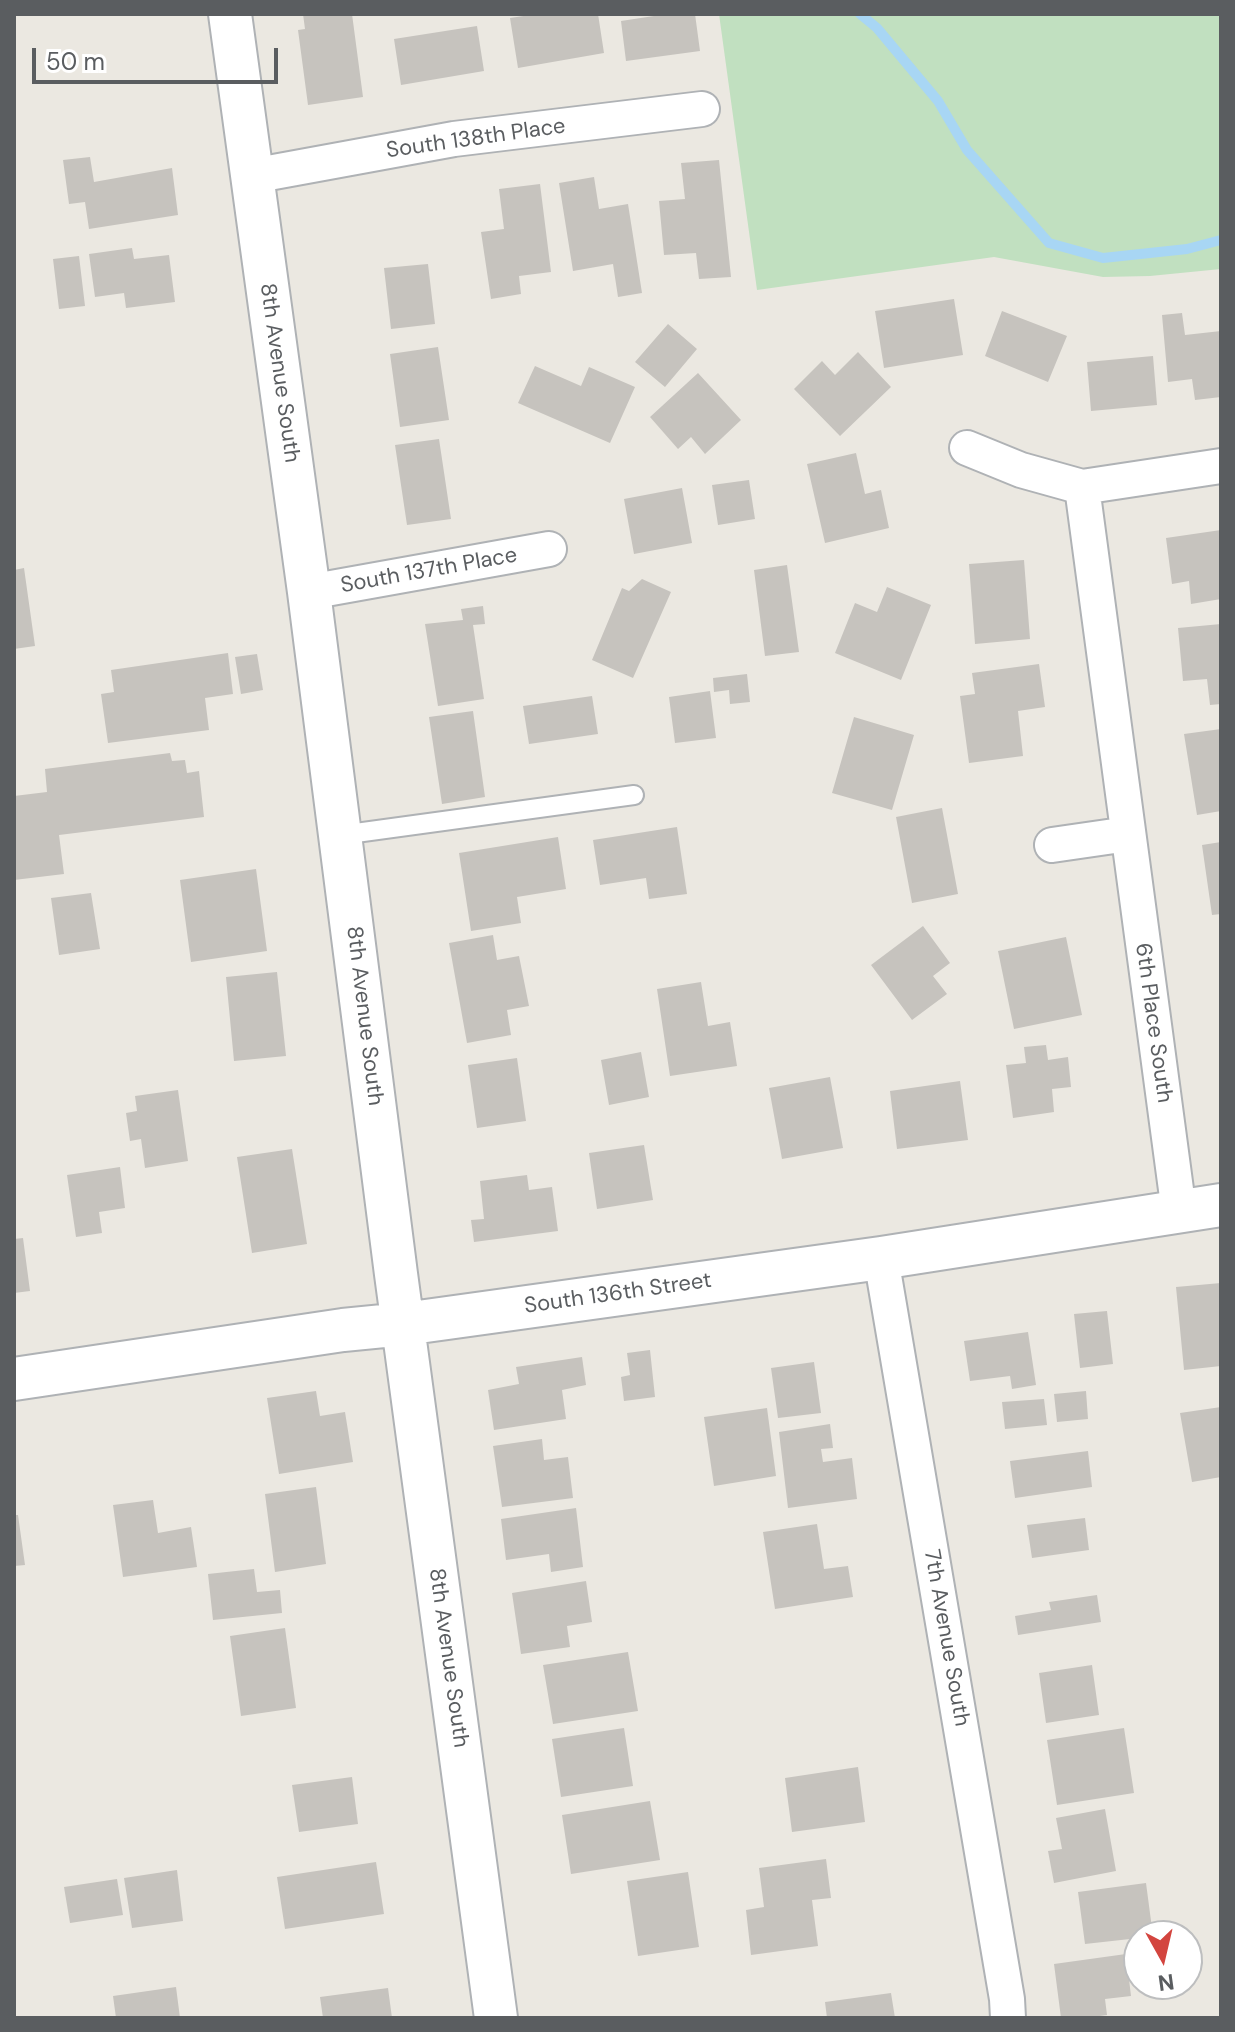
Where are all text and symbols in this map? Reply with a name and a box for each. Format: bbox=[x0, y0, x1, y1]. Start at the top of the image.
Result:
scale bar bbox=[36, 32, 282, 82]
text: 50 m bbox=[46, 46, 105, 77]
street label: South 138th Place bbox=[385, 113, 567, 165]
street label: 8th Avenue South bbox=[253, 282, 305, 464]
street label: South 137th Place bbox=[339, 542, 519, 600]
street label: 8th Avenue South bbox=[340, 925, 388, 1107]
street label: 6th Place South bbox=[1129, 941, 1177, 1105]
street label: South 136th Street bbox=[523, 1268, 713, 1320]
street label: 7th Avenue South bbox=[917, 1547, 975, 1729]
street label: 8th Avenue South bbox=[422, 1567, 474, 1749]
north arrow bbox=[1123, 1920, 1203, 2000]
text: N bbox=[1156, 1967, 1176, 1998]

